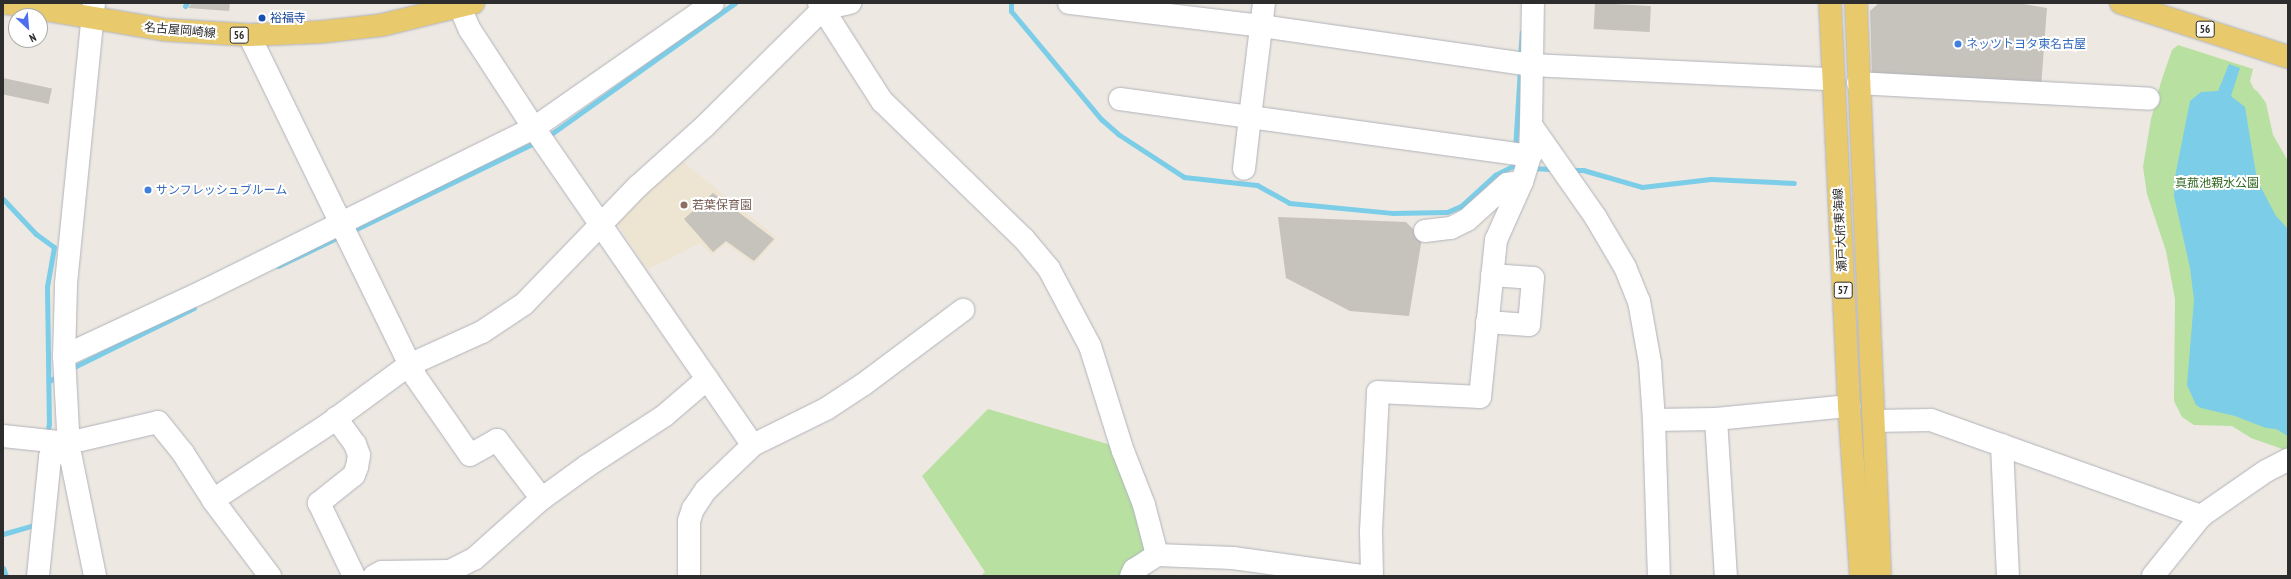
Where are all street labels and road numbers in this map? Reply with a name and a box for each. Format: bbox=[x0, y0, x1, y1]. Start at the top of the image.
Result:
street label: 名古屋岡崎線 bbox=[144, 20, 216, 40]
road number: 56 bbox=[2195, 20, 2215, 38]
road number: 56 bbox=[229, 26, 249, 44]
street label: 瀬戸大府東海線 bbox=[1831, 188, 1849, 272]
road number: 57 bbox=[1833, 281, 1853, 299]

